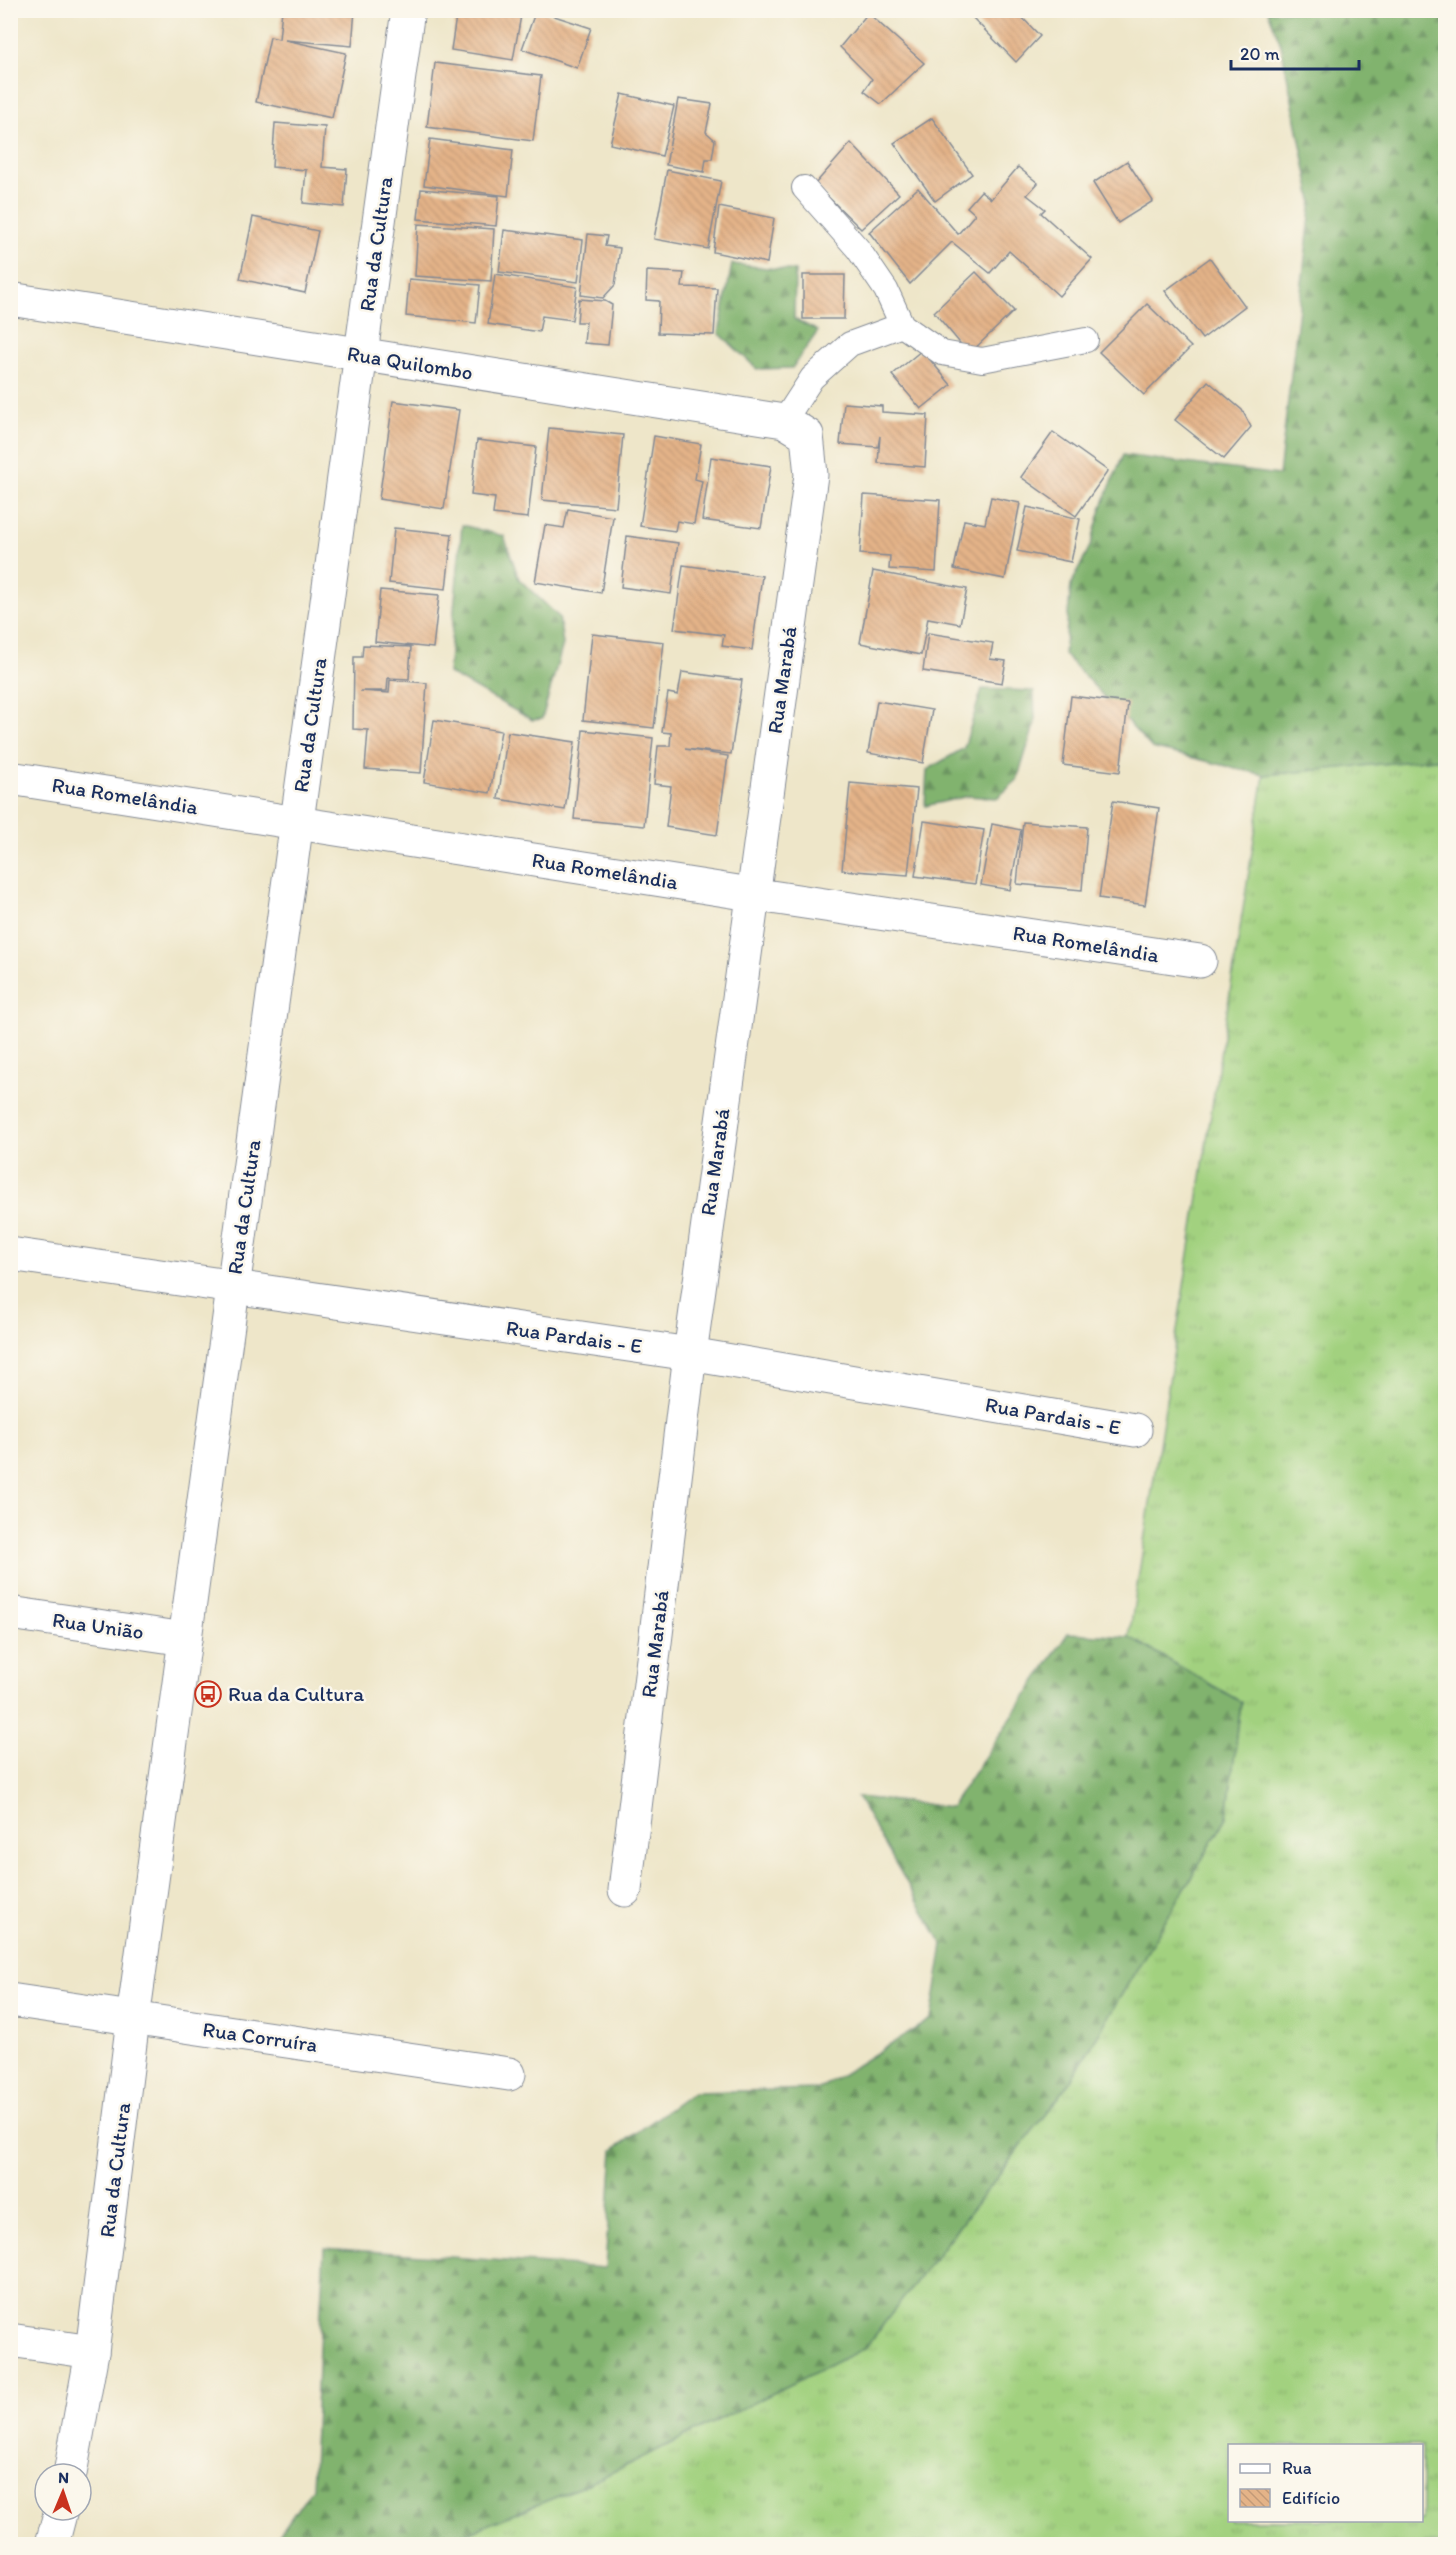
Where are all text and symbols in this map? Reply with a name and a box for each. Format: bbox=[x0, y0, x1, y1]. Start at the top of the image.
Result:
scale bar bbox=[1231, 33, 1358, 71]
text: 20 m bbox=[1240, 43, 1280, 65]
street label: Rua da Cultura bbox=[354, 175, 397, 313]
street label: Rua Quilombo bbox=[346, 340, 475, 385]
street label: Rua Marabá bbox=[762, 624, 801, 735]
street label: Rua da Cultura bbox=[288, 656, 331, 794]
street label: Rua Romelândia bbox=[50, 772, 200, 819]
street label: Rua Romelândia bbox=[530, 847, 680, 894]
street label: Rua Romelândia bbox=[1011, 920, 1161, 967]
street label: Rua Marabá bbox=[695, 1106, 734, 1217]
street label: Rua da Cultura bbox=[222, 1138, 265, 1276]
street label: Rua Pardais - E bbox=[504, 1315, 644, 1358]
street label: Rua Pardais - E bbox=[983, 1391, 1123, 1440]
street label: Rua Marabá bbox=[635, 1589, 674, 1699]
street label: Rua União bbox=[51, 1607, 145, 1644]
bus stop icon: Rua da Cultura bbox=[193, 1679, 223, 1709]
place label: Rua da Cultura bbox=[228, 1681, 364, 1706]
street label: Rua Corruíra bbox=[201, 2016, 319, 2057]
street label: Rua da Cultura bbox=[94, 2101, 135, 2239]
legend bbox=[1228, 2444, 1423, 2522]
text: Rua bbox=[1282, 2457, 1312, 2479]
north arrow bbox=[33, 2462, 93, 2522]
text: N bbox=[58, 2468, 69, 2487]
text: Edifício bbox=[1282, 2487, 1340, 2509]

